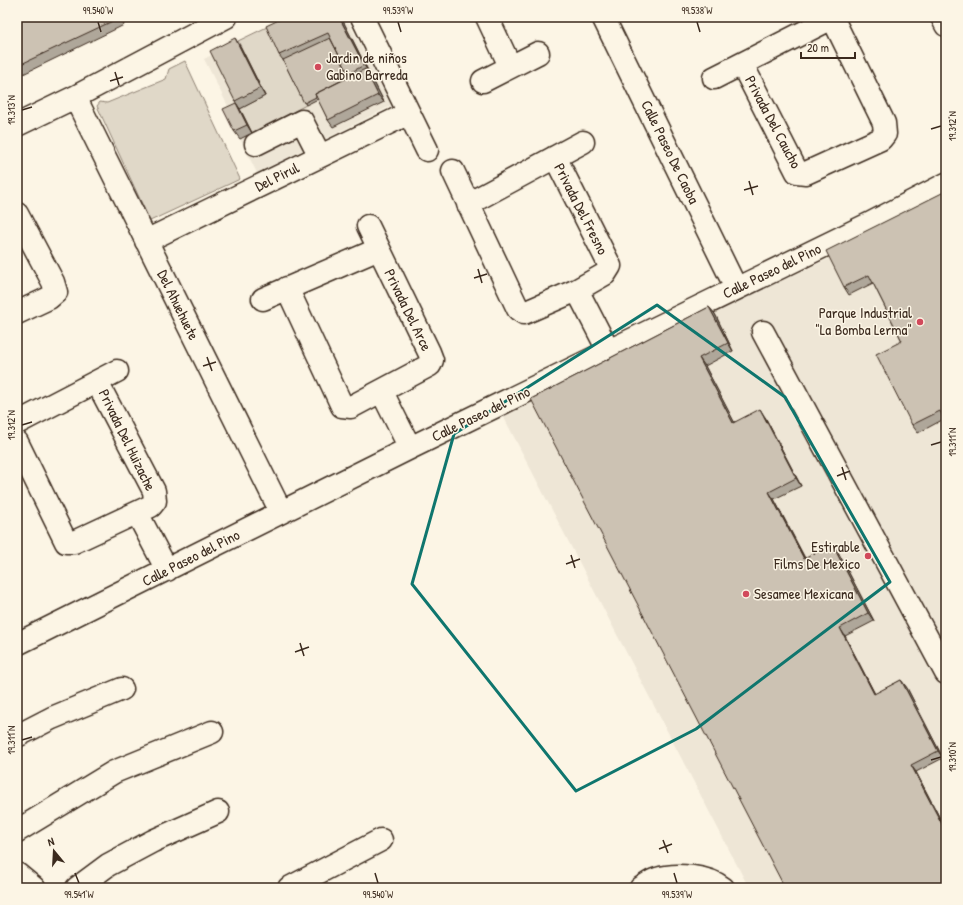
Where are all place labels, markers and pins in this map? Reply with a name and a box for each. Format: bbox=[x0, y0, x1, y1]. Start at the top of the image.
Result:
place label: Jardin de niños Gabino Barreda bbox=[326, 47, 408, 85]
marker: Jardin de niños Gabino Barreda bbox=[313, 62, 323, 72]
place label: Parque Industrial "La Bomba Lerma" bbox=[815, 302, 912, 340]
marker: Parque Industrial "La Bomba Lerma" bbox=[915, 317, 925, 327]
place label: Estirable Films De Mexico bbox=[773, 536, 860, 574]
marker: Estirable Films De Mexico bbox=[863, 551, 873, 561]
place label: Sesamee Mexicana bbox=[754, 583, 854, 604]
marker: Sesamee Mexicana bbox=[741, 589, 751, 599]

